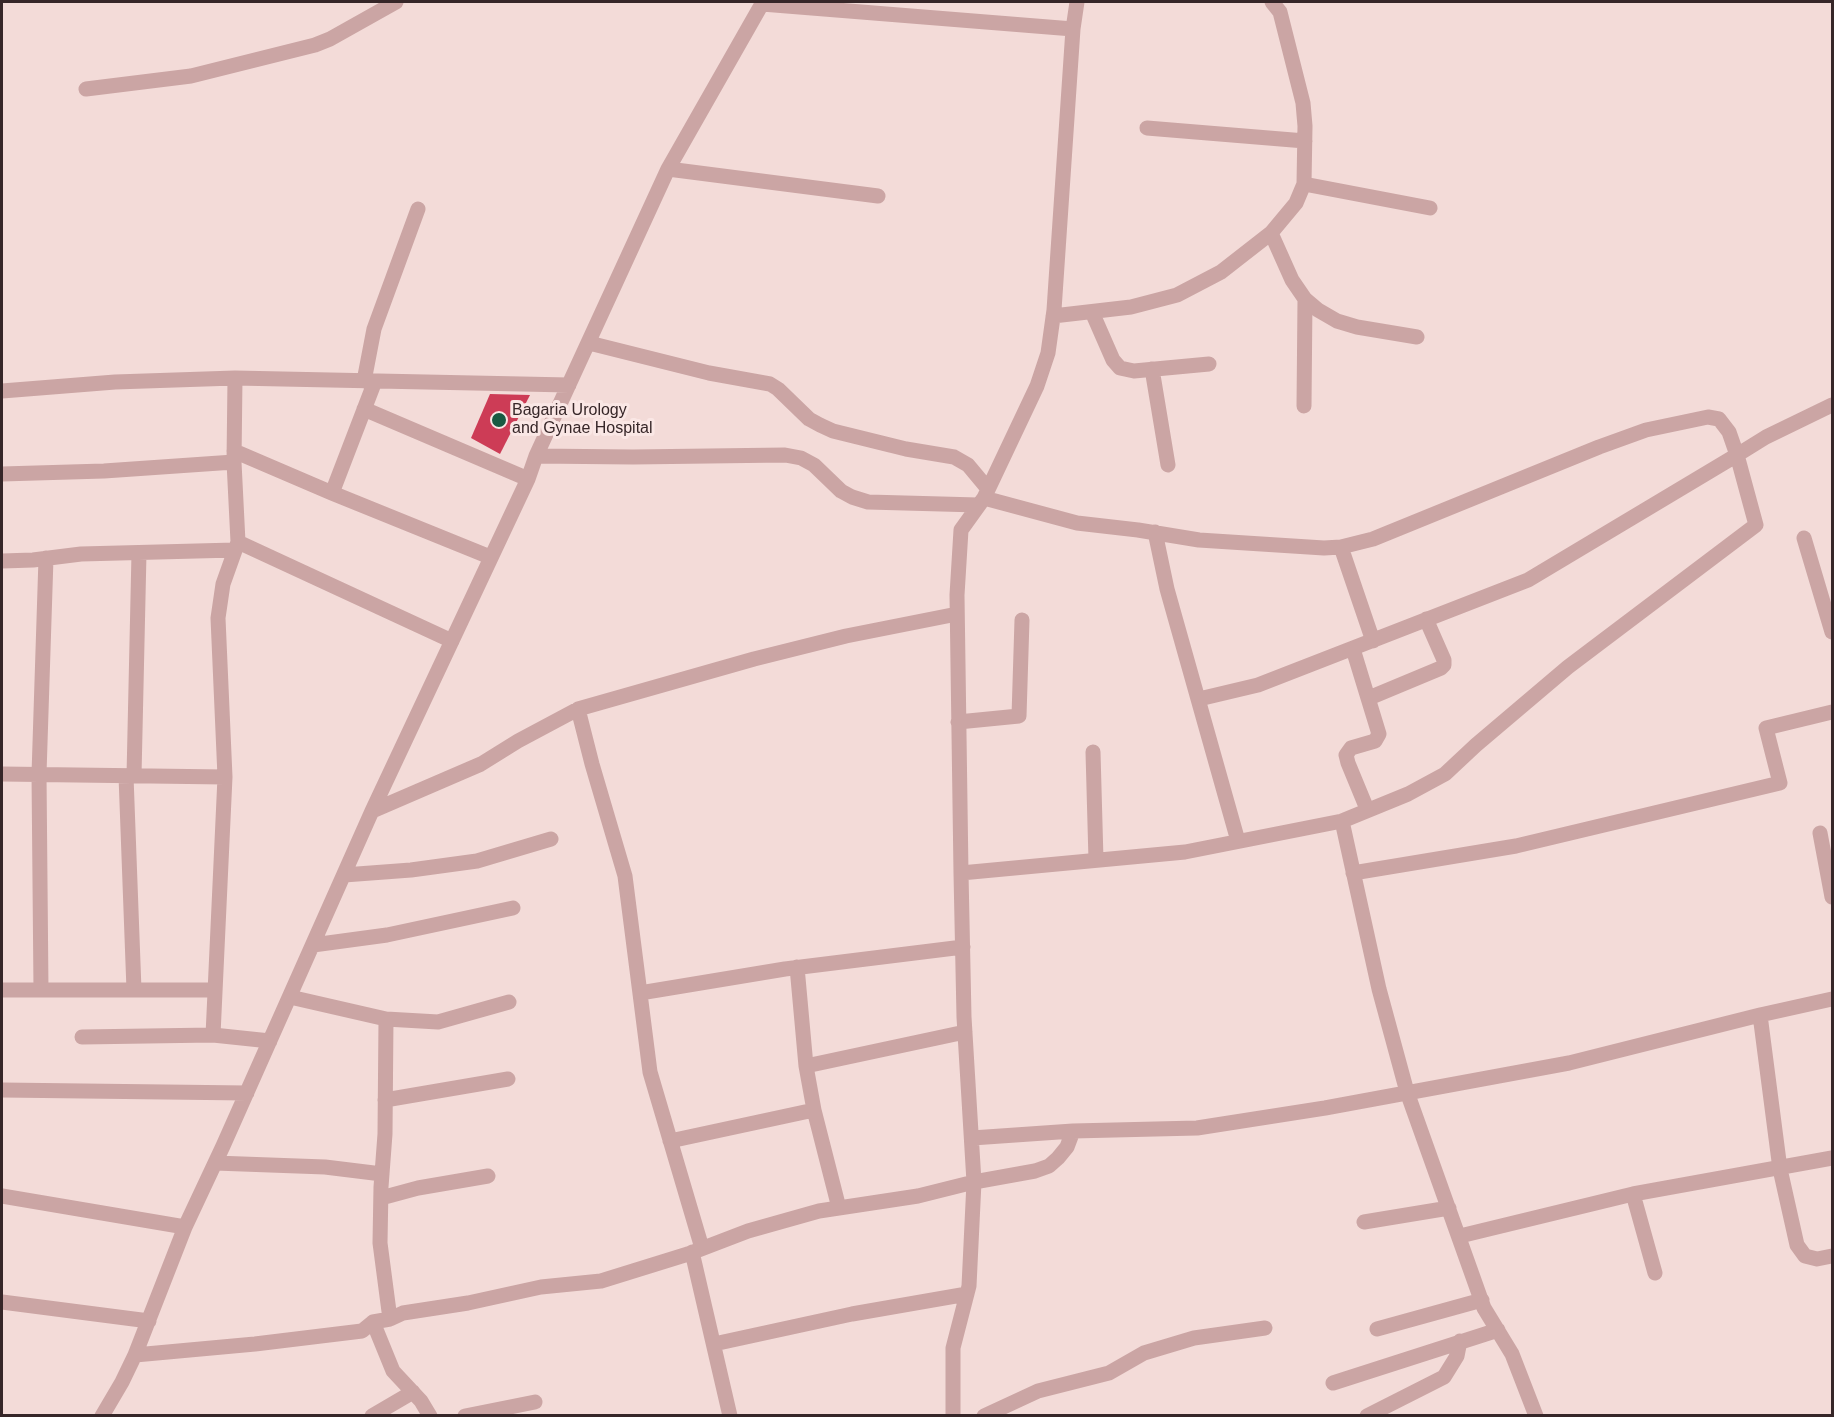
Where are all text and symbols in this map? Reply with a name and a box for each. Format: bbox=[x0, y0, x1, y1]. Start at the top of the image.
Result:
place label: Bagaria Urology and Gynae Hospital bbox=[512, 401, 653, 439]
marker: Bagaria Urology and Gynae Hospital bbox=[490, 411, 508, 429]

